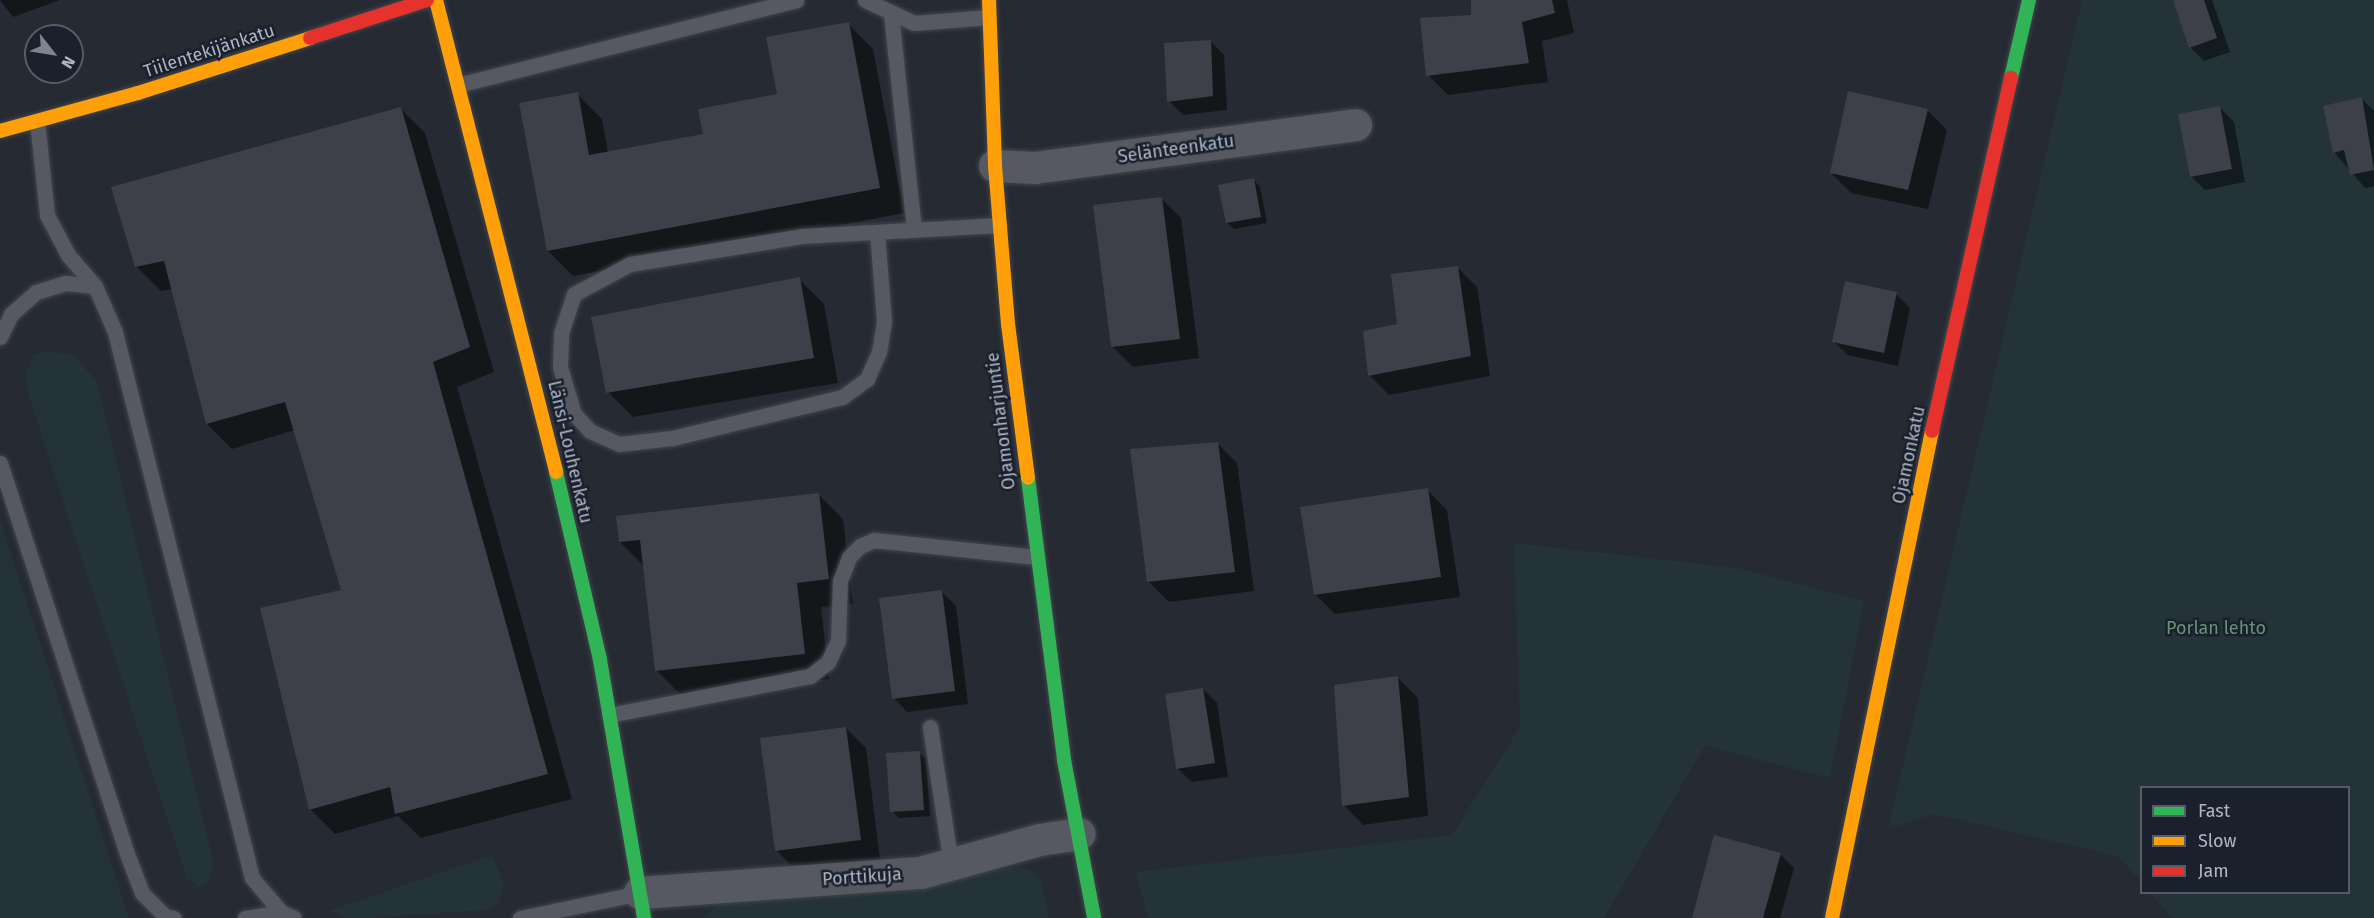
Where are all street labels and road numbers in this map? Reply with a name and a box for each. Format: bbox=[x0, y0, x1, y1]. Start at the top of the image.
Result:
street label: Tiilentekijänkatu bbox=[141, 20, 277, 82]
street label: Selänteenkatu bbox=[1116, 130, 1236, 168]
street label: Ojamonharjuntie bbox=[982, 351, 1020, 491]
street label: Länsi-Louhenkatu bbox=[543, 378, 597, 526]
street label: Ojamonkatu bbox=[1888, 404, 1930, 506]
street label: Porttikuja bbox=[821, 863, 903, 891]

